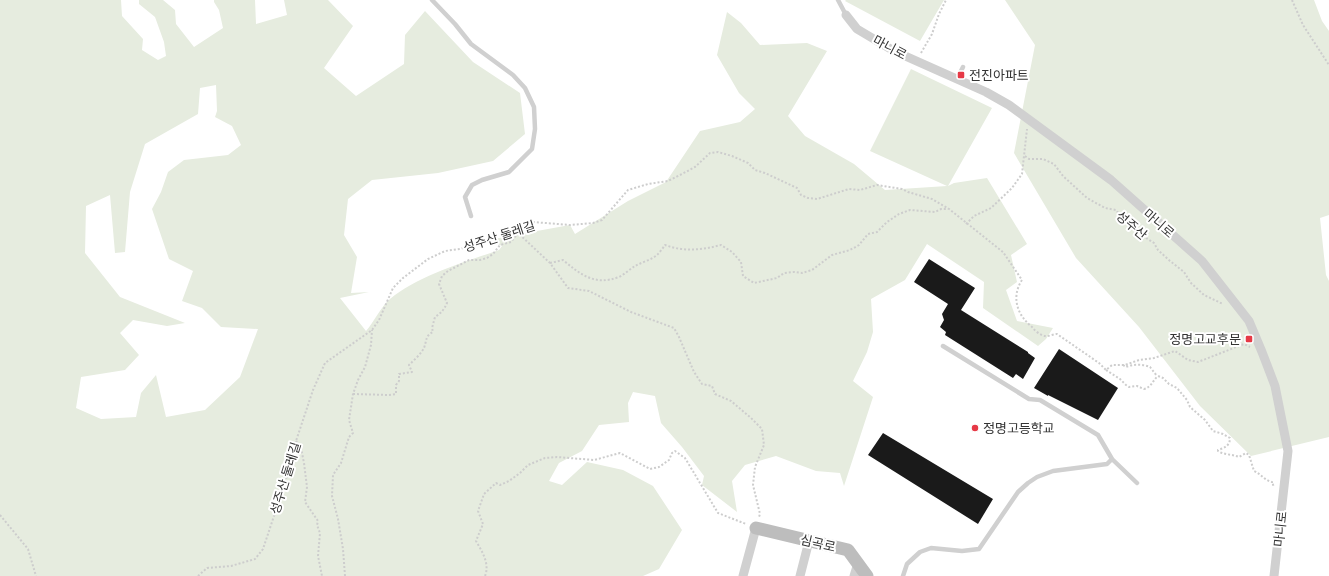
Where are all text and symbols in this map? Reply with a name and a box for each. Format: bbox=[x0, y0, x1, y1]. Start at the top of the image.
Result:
street label: 마니로 bbox=[870, 32, 910, 63]
place label: 전진아파트 bbox=[969, 67, 1029, 83]
marker: 전진아파트 bbox=[956, 70, 966, 80]
street label: 마니로 bbox=[1140, 205, 1178, 241]
street label: 성주산 bbox=[1113, 207, 1151, 243]
street label: 성주산 둘레길 bbox=[461, 217, 537, 255]
place label: 정명고교후문 bbox=[1169, 331, 1241, 347]
marker: 정명고교후문 bbox=[1244, 334, 1254, 344]
place label: 정명고등학교 bbox=[983, 420, 1055, 436]
marker: 정명고등학교 bbox=[970, 423, 980, 433]
street label: 성주산 둘레길 bbox=[266, 440, 304, 516]
street label: 마니로 bbox=[1270, 510, 1290, 548]
street label: 심곡로 bbox=[799, 531, 837, 555]

